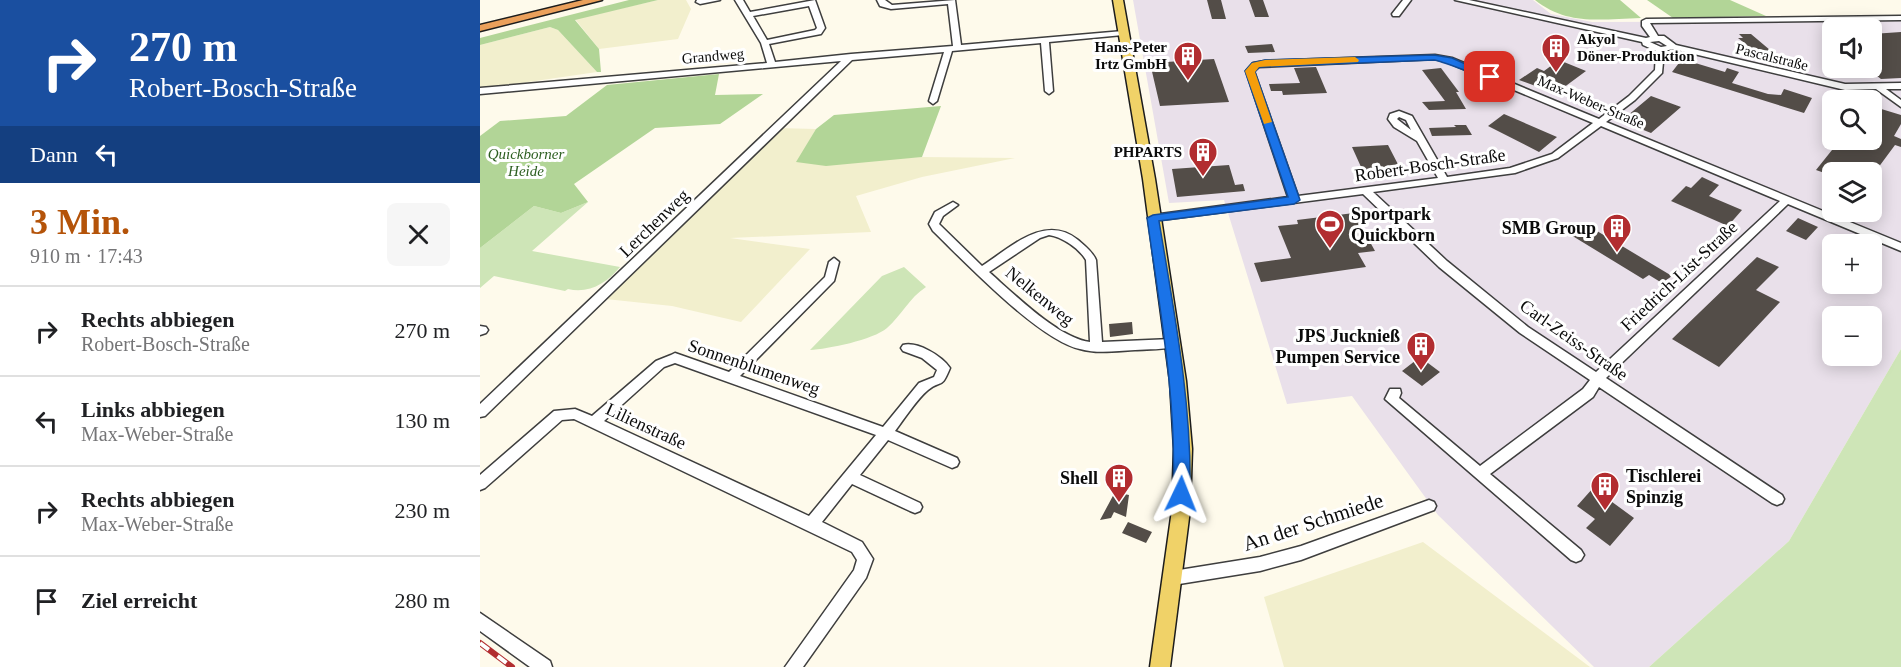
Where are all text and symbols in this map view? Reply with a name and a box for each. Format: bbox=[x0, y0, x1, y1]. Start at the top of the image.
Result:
map controls bbox=[1822, 18, 1882, 366]
button: sound bbox=[1822, 18, 1882, 78]
icon: right bbox=[30, 24, 108, 102]
text: 270 m bbox=[129, 24, 238, 70]
place label: Akyol Döner-Produktion bbox=[1577, 31, 1695, 64]
building icon: Akyol Döner-Produktion bbox=[1540, 32, 1572, 74]
place label: Hans-Peter Irtz GmbH bbox=[1095, 39, 1167, 72]
building icon: Hans-Peter Irtz GmbH bbox=[1172, 40, 1204, 82]
street label: Pascalstraße bbox=[1734, 40, 1810, 74]
street label: Grandweg bbox=[681, 45, 745, 67]
pin bbox=[1464, 51, 1515, 102]
icon: arrive bbox=[1473, 60, 1506, 93]
street label: Max-Weber-Straße bbox=[1535, 72, 1647, 132]
text: Robert-Bosch-Straße bbox=[129, 73, 357, 103]
button: search bbox=[1822, 90, 1882, 150]
building icon: PHPARTS bbox=[1187, 136, 1219, 178]
icon: left bbox=[90, 138, 123, 171]
text: Dann bbox=[30, 142, 78, 167]
place label: PHPARTS bbox=[1114, 144, 1182, 160]
street label: Robert-Bosch-Straße bbox=[1353, 145, 1507, 185]
park label: Quickborner Heide bbox=[488, 146, 564, 179]
button: layers bbox=[1822, 162, 1882, 222]
street label: Lerchenweg bbox=[615, 185, 693, 261]
text: 3 Min. bbox=[30, 202, 130, 242]
button: close bbox=[387, 203, 450, 266]
place label: Sportpark Quickborn bbox=[1351, 204, 1435, 245]
sports icon: Sportpark Quickborn bbox=[1314, 208, 1346, 250]
building icon: SMB Group bbox=[1601, 212, 1633, 254]
street label: Friedrich-List-Straße bbox=[1617, 217, 1741, 335]
place label: SMB Group bbox=[1502, 218, 1596, 238]
button: + bbox=[1822, 234, 1882, 294]
text: 910 m · 17:43 bbox=[30, 245, 143, 267]
street label: Nelkenweg bbox=[1002, 262, 1078, 330]
street label: Carl-Zeiss-Straße bbox=[1516, 295, 1632, 385]
button: − bbox=[1822, 306, 1882, 366]
text: Rechts abbiegen bbox=[81, 307, 234, 332]
icon: right bbox=[30, 315, 63, 348]
text: 270 m bbox=[394, 318, 450, 343]
place label: JPS Jucknieß Pumpen Service bbox=[1276, 326, 1400, 367]
building icon: JPS Jucknieß Pumpen Service bbox=[1405, 330, 1437, 372]
text: Robert-Bosch-Straße bbox=[81, 333, 250, 355]
street label: Sonnenblumenweg bbox=[686, 335, 822, 399]
text: Links abbiegen bbox=[81, 397, 225, 422]
street label: Lilienstraße bbox=[603, 399, 689, 453]
icon: left bbox=[30, 405, 63, 438]
text: 130 m bbox=[394, 408, 450, 433]
text: Max-Weber-Straße bbox=[81, 423, 233, 445]
building icon: Shell bbox=[1103, 462, 1135, 504]
position arrow bbox=[1149, 462, 1213, 526]
place label: Tischlerei Spinzig bbox=[1626, 466, 1701, 507]
place label: Shell bbox=[1060, 468, 1098, 488]
building icon: Tischlerei Spinzig bbox=[1589, 470, 1621, 512]
text: Rechts abbiegen bbox=[81, 487, 234, 512]
street label: An der Schmiede bbox=[1240, 488, 1386, 556]
icon: right bbox=[30, 495, 63, 528]
text: 230 m bbox=[394, 498, 450, 523]
text: Max-Weber-Straße bbox=[81, 513, 233, 535]
icon: arrive bbox=[30, 585, 63, 618]
text: Ziel erreicht bbox=[81, 588, 197, 613]
text: 280 m bbox=[394, 588, 450, 613]

